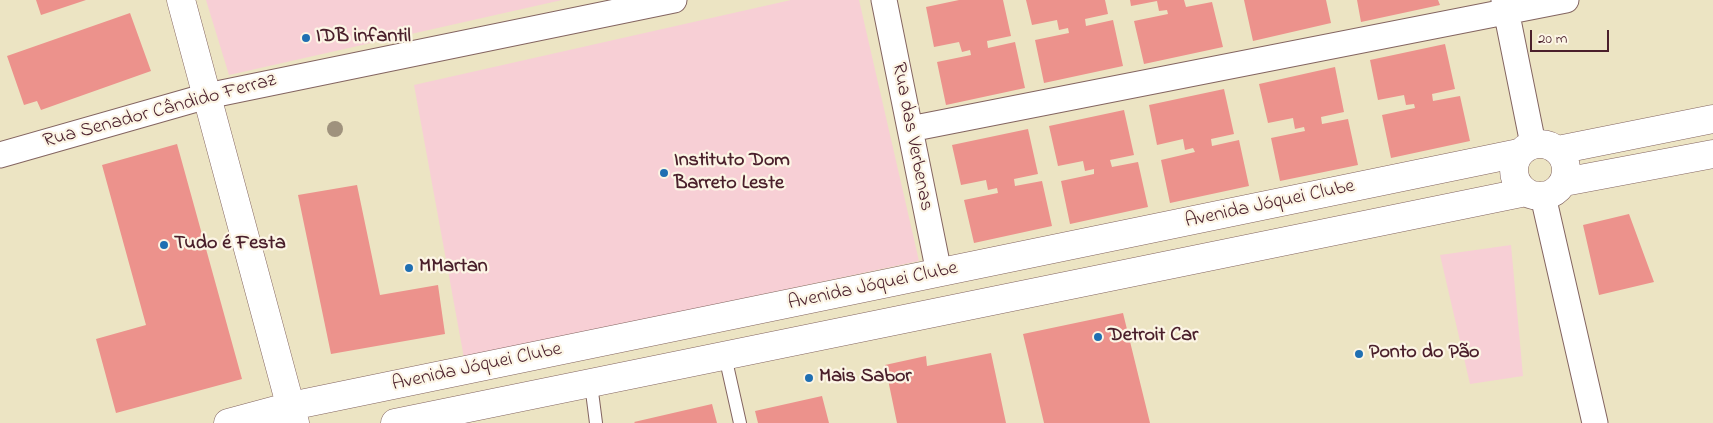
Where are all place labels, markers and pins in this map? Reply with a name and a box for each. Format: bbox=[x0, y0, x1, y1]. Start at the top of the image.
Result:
place label: IDB infantil bbox=[316, 26, 411, 50]
marker: IDB infantil bbox=[300, 32, 312, 44]
place label: Instituto Dom Barreto Leste bbox=[674, 150, 790, 197]
marker: Instituto Dom Barreto Leste bbox=[658, 167, 670, 179]
place label: Tudo é Festa bbox=[174, 233, 286, 257]
marker: Tudo é Festa bbox=[158, 239, 170, 251]
place label: MMartan bbox=[419, 256, 488, 280]
marker: MMartan bbox=[403, 262, 415, 274]
place label: Detroit Car bbox=[1108, 325, 1198, 349]
marker: Detroit Car bbox=[1092, 331, 1104, 343]
place label: Ponto do Pão bbox=[1369, 342, 1479, 366]
marker: Ponto do Pão bbox=[1353, 348, 1365, 360]
place label: Mais Sabor bbox=[819, 366, 912, 390]
marker: Mais Sabor bbox=[803, 372, 815, 384]

